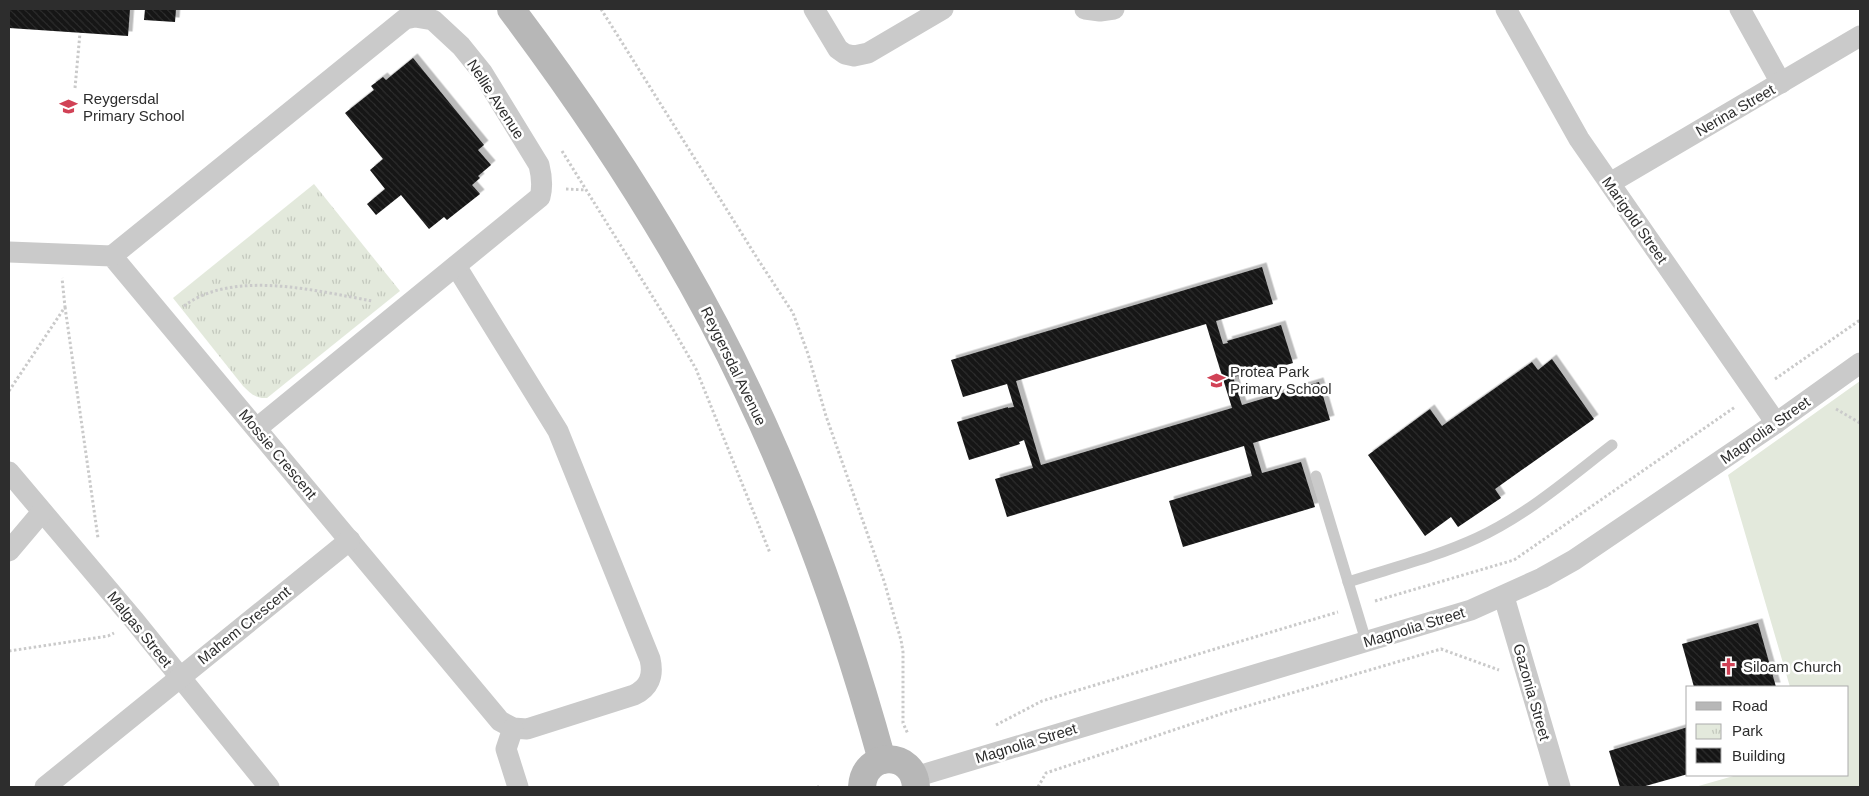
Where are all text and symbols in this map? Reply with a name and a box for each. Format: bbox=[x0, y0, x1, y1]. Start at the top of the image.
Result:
street label: Nellie Avenue bbox=[464, 56, 528, 142]
street label: Nerina Street bbox=[1692, 80, 1778, 139]
place label: Reygersdal Primary School bbox=[83, 90, 185, 124]
school or university icon: Reygersdal Primary School bbox=[59, 97, 79, 117]
street label: Marigold Street bbox=[1599, 173, 1672, 267]
street label: Reygersdal Avenue bbox=[698, 304, 770, 428]
place label: Protea Park Primary School bbox=[1230, 363, 1332, 397]
school or university icon: Protea Park Primary School bbox=[1206, 370, 1226, 390]
street label: Magnolia Street bbox=[1717, 392, 1814, 467]
street label: Mossie Crescent bbox=[236, 406, 321, 503]
street label: Mahem Crescent bbox=[194, 582, 294, 668]
street label: Malgas Street bbox=[104, 588, 176, 671]
street label: Magnolia Street bbox=[1361, 603, 1468, 650]
street label: Gazonia Street bbox=[1510, 642, 1554, 743]
church icon: Siloam Church bbox=[1719, 656, 1739, 676]
place label: Siloam Church bbox=[1743, 658, 1841, 675]
legend bbox=[1686, 686, 1849, 776]
text: Road bbox=[1732, 697, 1768, 714]
street label: Magnolia Street bbox=[973, 719, 1080, 766]
text: Park bbox=[1732, 722, 1763, 739]
text: Building bbox=[1732, 747, 1785, 764]

